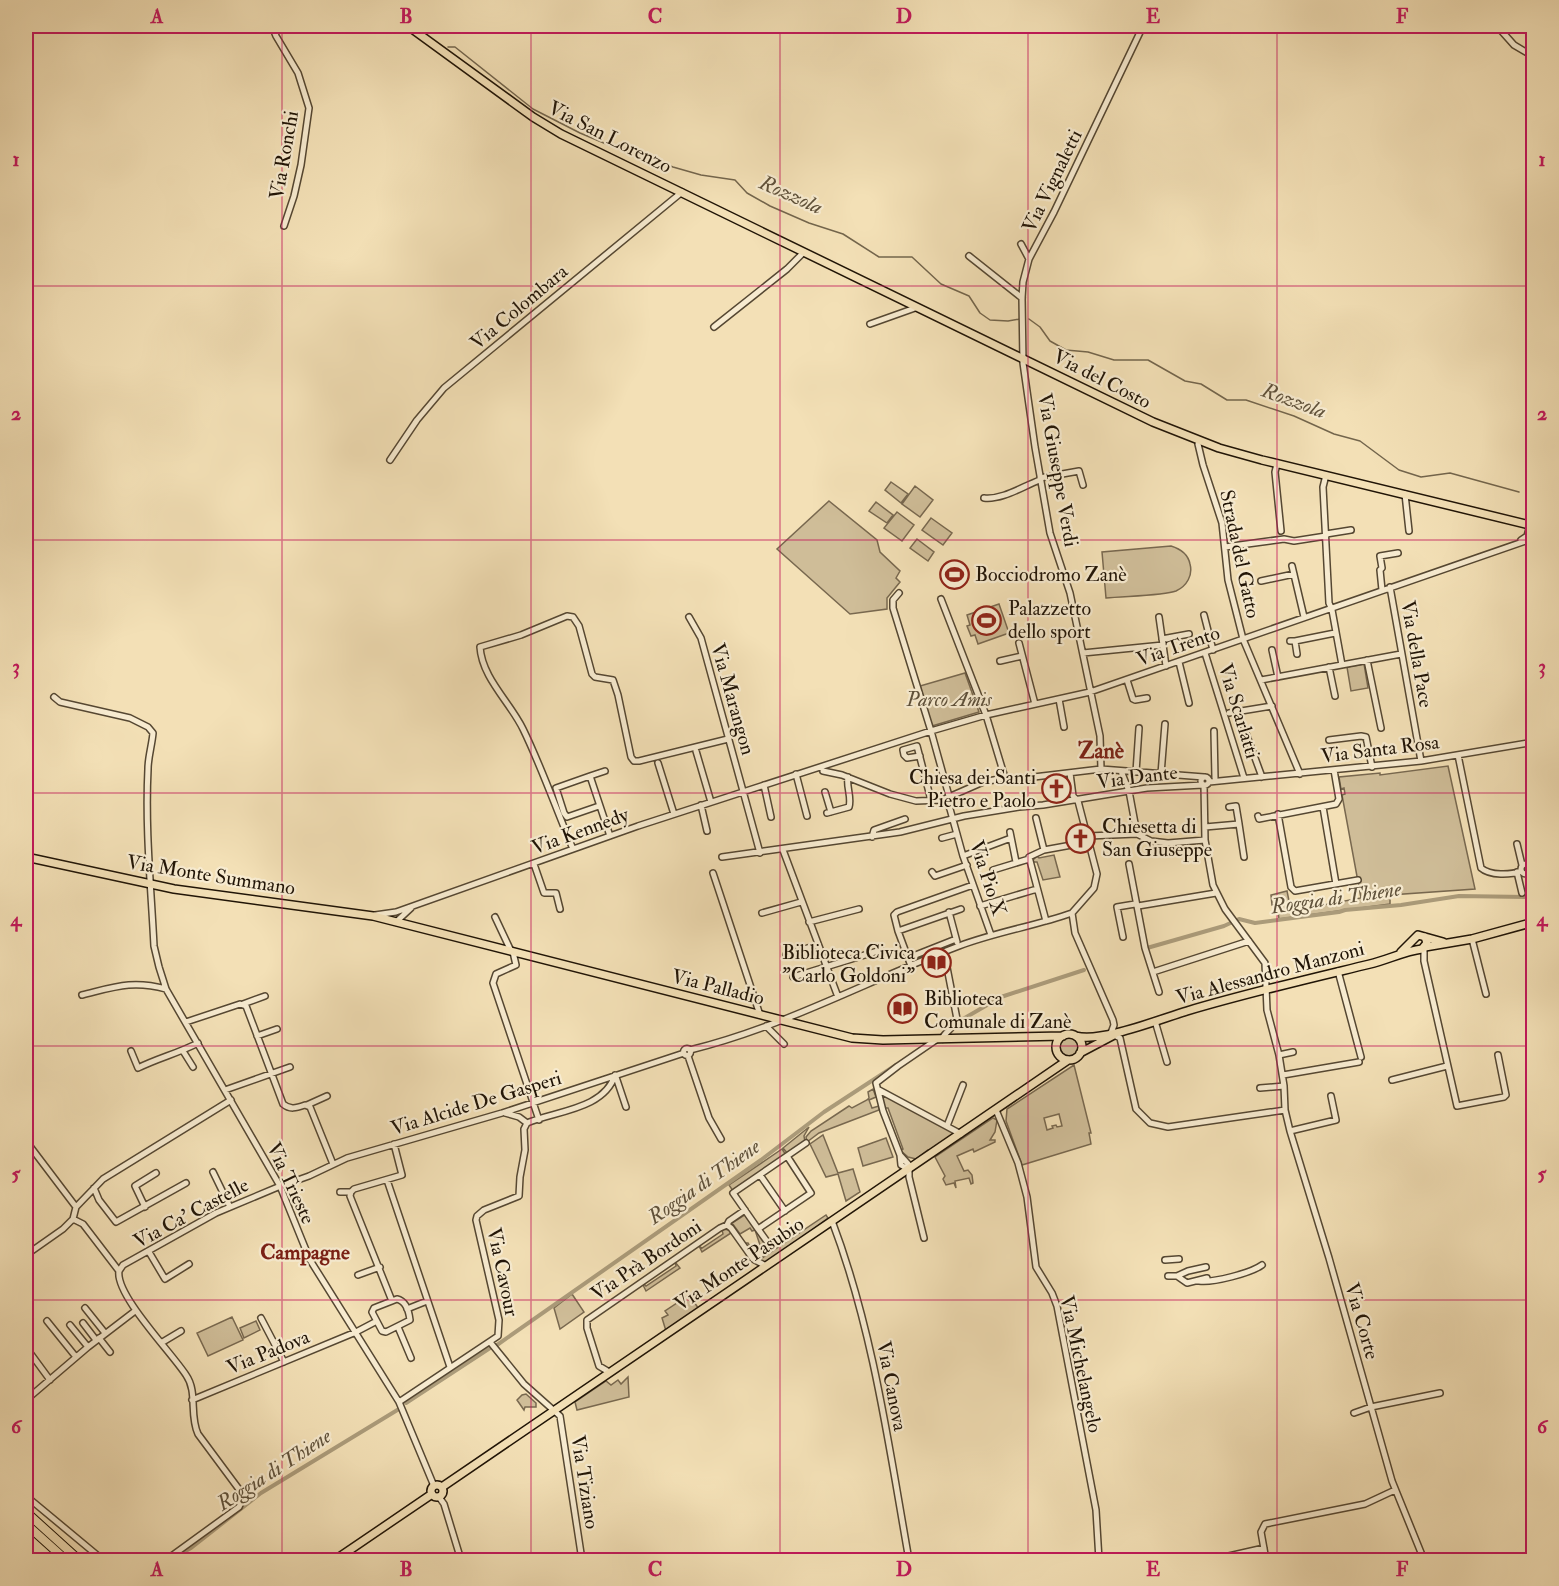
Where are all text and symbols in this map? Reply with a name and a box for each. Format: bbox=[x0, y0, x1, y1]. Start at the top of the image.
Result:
text: A bbox=[150, 4, 164, 29]
text: B bbox=[399, 4, 413, 29]
text: C bbox=[648, 4, 662, 29]
text: D bbox=[896, 4, 912, 29]
text: E bbox=[1146, 4, 1161, 29]
text: F bbox=[1396, 4, 1409, 29]
street label: Via San Lorenzo bbox=[544, 95, 676, 179]
street label: Via Ronchi bbox=[264, 109, 304, 201]
street label: Via Vignaletti bbox=[1016, 125, 1088, 237]
text: 1 bbox=[12, 147, 20, 172]
text: 1 bbox=[1538, 147, 1546, 172]
water label: Rozzola bbox=[754, 169, 827, 221]
street label: Via Colombara bbox=[465, 258, 574, 355]
street label: Via del Costo bbox=[1049, 344, 1155, 414]
water label: Rozzola bbox=[1257, 377, 1330, 425]
street label: Via Giuseppe Verdi bbox=[1031, 391, 1084, 549]
text: 2 bbox=[11, 401, 21, 426]
text: 2 bbox=[1537, 401, 1547, 426]
street label: Strada del Gatto bbox=[1214, 488, 1266, 620]
sports icon: Bocciodromo Zanè bbox=[938, 558, 970, 590]
place label: Bocciodromo Zanè bbox=[975, 562, 1127, 587]
place label: Palazzetto dello sport bbox=[1008, 596, 1091, 645]
street label: Via della Pace bbox=[1395, 598, 1439, 710]
sports icon: Palazzetto dello sport bbox=[971, 604, 1003, 636]
street label: Via Trento bbox=[1133, 620, 1223, 672]
street label: Via Marangon bbox=[705, 640, 761, 758]
text: 3 bbox=[12, 654, 20, 679]
text: 3 bbox=[1538, 654, 1546, 679]
street label: Via Scarlatti bbox=[1213, 660, 1265, 762]
park label: Parco Amis bbox=[905, 687, 992, 712]
street label: Via Santa Rosa bbox=[1319, 729, 1441, 769]
district label: Zanè bbox=[1078, 737, 1125, 765]
street label: Via Dante bbox=[1095, 760, 1179, 794]
place label: Chiesa dei Santi Pietro e Paolo bbox=[909, 765, 1036, 813]
church icon: Chiesa dei Santi Pietro e Paolo bbox=[1041, 772, 1073, 804]
street label: Via Kennedy bbox=[528, 801, 633, 860]
place label: Chiesetta di San Giuseppe bbox=[1102, 814, 1212, 863]
church icon: Chiesetta di San Giuseppe bbox=[1065, 822, 1097, 854]
street label: Via Pio X bbox=[964, 837, 1012, 919]
street label: Via Monte Summano bbox=[125, 849, 297, 901]
water label: Roggia di Thiene bbox=[1268, 875, 1404, 921]
text: 4 bbox=[10, 907, 23, 932]
text: 4 bbox=[1536, 907, 1549, 932]
street label: Via Alessandro Manzoni bbox=[1173, 936, 1367, 1010]
place label: Biblioteca Civica "Carlo Goldoni" bbox=[782, 940, 916, 988]
library icon: Biblioteca Civica "Carlo Goldoni" bbox=[920, 947, 952, 979]
street label: Via Palladio bbox=[669, 963, 767, 1011]
place label: Biblioteca Comunale di Zanè bbox=[924, 986, 1071, 1034]
library icon: Biblioteca Comunale di Zanè bbox=[887, 993, 919, 1025]
street label: Via Alcide De Gasperi bbox=[388, 1065, 565, 1142]
water label: Roggia di Thiene bbox=[642, 1133, 766, 1231]
street label: Via Trieste bbox=[261, 1138, 321, 1228]
text: 5 bbox=[12, 1161, 22, 1186]
text: 5 bbox=[1538, 1161, 1548, 1186]
street label: Via Ca' Castelle bbox=[129, 1172, 253, 1254]
street label: Via Monte Pasubio bbox=[669, 1211, 809, 1317]
street label: Via Prà Bordoni bbox=[586, 1214, 706, 1306]
street label: Via Cavour bbox=[481, 1225, 525, 1319]
district label: Campagne bbox=[260, 1239, 350, 1266]
street label: Via Corte bbox=[1339, 1280, 1385, 1362]
street label: Via Michelangelo bbox=[1054, 1293, 1108, 1435]
street label: Via Padova bbox=[223, 1324, 314, 1380]
street label: Via Canova bbox=[871, 1339, 913, 1434]
text: 6 bbox=[11, 1414, 23, 1439]
text: 6 bbox=[1537, 1414, 1549, 1439]
water label: Roggia di Thiene bbox=[211, 1422, 337, 1518]
street label: Via Tiziano bbox=[565, 1433, 605, 1531]
text: A bbox=[150, 1557, 164, 1582]
text: B bbox=[399, 1557, 413, 1582]
text: C bbox=[648, 1557, 662, 1582]
text: D bbox=[896, 1557, 912, 1582]
text: E bbox=[1146, 1557, 1161, 1582]
text: F bbox=[1396, 1557, 1409, 1582]

